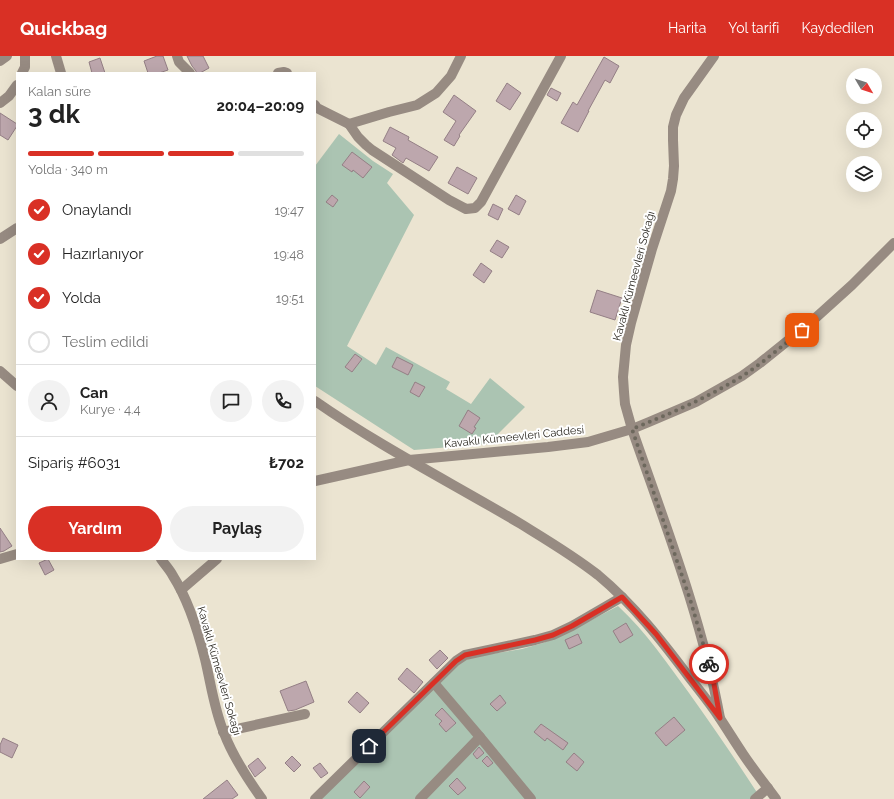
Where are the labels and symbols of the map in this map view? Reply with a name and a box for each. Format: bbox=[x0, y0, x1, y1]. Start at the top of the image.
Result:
north arrow bbox=[846, 68, 882, 104]
street label: Kavaklı Kümeevleri Sokağı bbox=[610, 210, 658, 342]
pin bbox=[785, 313, 819, 347]
street label: Kavaklı Kümeevleri Caddesi bbox=[443, 423, 585, 451]
street label: Kavaklı Kümeevleri Sokağı bbox=[194, 605, 244, 737]
courier bbox=[689, 644, 729, 684]
pin bbox=[352, 729, 386, 763]

